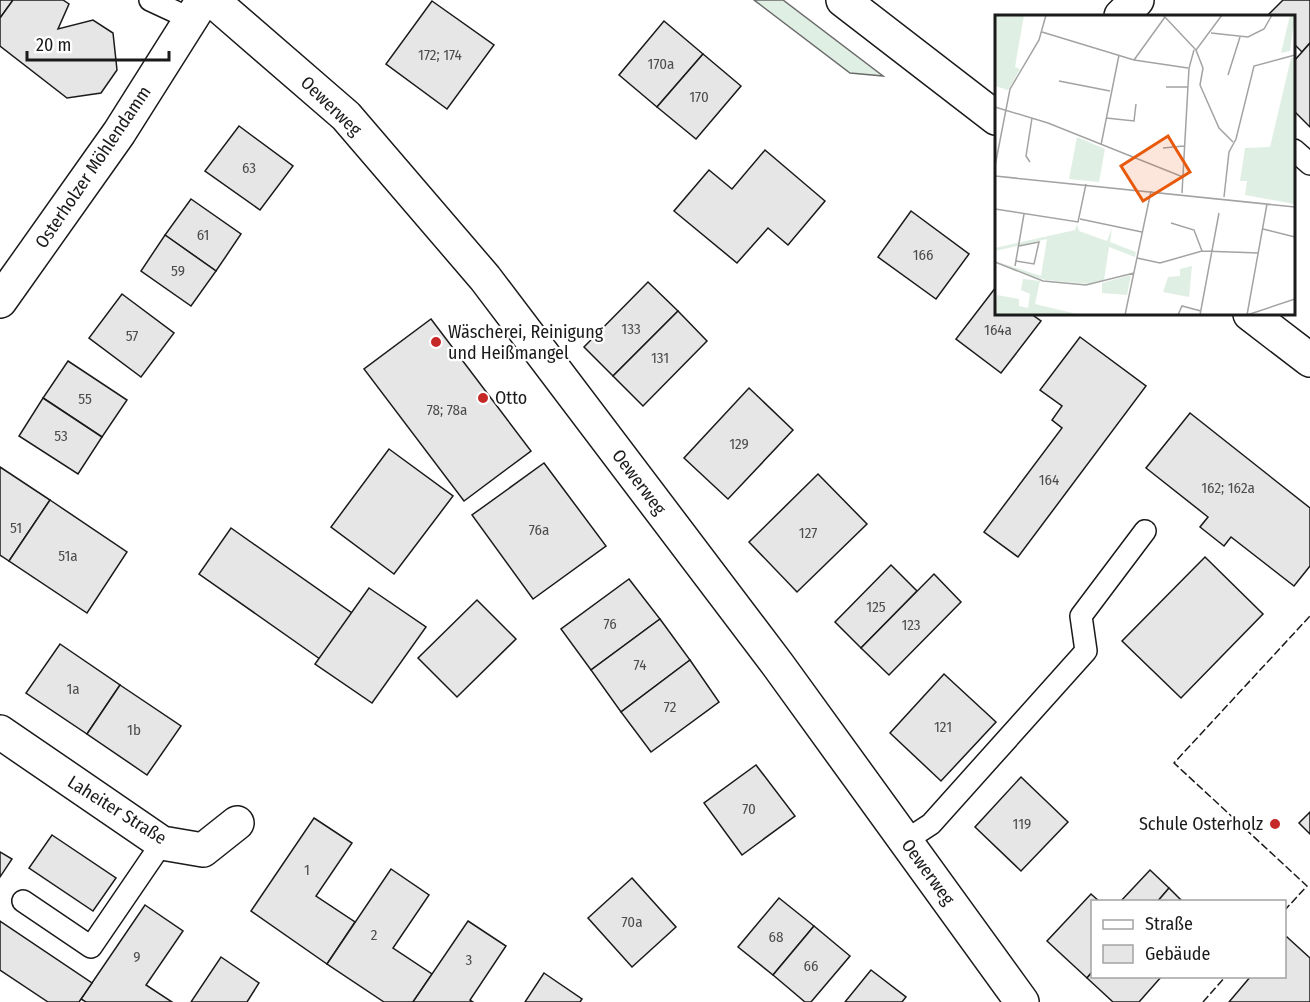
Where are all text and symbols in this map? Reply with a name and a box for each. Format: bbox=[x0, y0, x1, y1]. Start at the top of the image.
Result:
inset map bbox=[995, 15, 1295, 315]
scale bar bbox=[27, 24, 170, 62]
text: 20 m bbox=[36, 34, 71, 56]
house number: 172; 174 bbox=[418, 46, 462, 64]
house number: 170a bbox=[648, 55, 674, 73]
street label: Oewerweg bbox=[296, 72, 366, 141]
street label: Osterholzer Möhlendamm bbox=[30, 82, 156, 252]
house number: 170 bbox=[689, 88, 709, 106]
house number: 63 bbox=[242, 159, 256, 177]
house number: 61 bbox=[197, 226, 209, 244]
house number: 166 bbox=[913, 246, 933, 264]
house number: 59 bbox=[171, 262, 185, 280]
house number: 133 bbox=[621, 320, 641, 338]
place label: Wäscherei, Reinigung und Heißmangel bbox=[448, 321, 604, 364]
house number: 164a bbox=[984, 321, 1012, 339]
house number: 57 bbox=[126, 327, 138, 345]
marker: Wäscherei, Reinigung und Heißmangel bbox=[429, 335, 443, 349]
house number: 131 bbox=[651, 349, 669, 367]
place label: Otto bbox=[495, 387, 527, 409]
house number: 55 bbox=[78, 390, 92, 408]
marker: Otto bbox=[476, 391, 490, 405]
house number: 78; 78a bbox=[427, 401, 467, 419]
house number: 53 bbox=[54, 427, 68, 445]
house number: 129 bbox=[729, 435, 749, 453]
street label: Oewerweg bbox=[607, 445, 671, 520]
house number: 164 bbox=[1039, 471, 1059, 489]
house number: 162; 162a bbox=[1201, 479, 1255, 497]
house number: 51 bbox=[10, 519, 22, 537]
house number: 76a bbox=[529, 521, 549, 539]
house number: 127 bbox=[799, 524, 817, 542]
house number: 51a bbox=[58, 547, 78, 565]
house number: 125 bbox=[866, 598, 886, 616]
house number: 76 bbox=[603, 615, 617, 633]
house number: 123 bbox=[901, 616, 921, 634]
house number: 74 bbox=[634, 656, 646, 674]
house number: 1a bbox=[66, 680, 80, 698]
house number: 72 bbox=[664, 698, 677, 716]
house number: 121 bbox=[934, 718, 952, 736]
house number: 1b bbox=[127, 721, 141, 739]
street label: Laheiter Straße bbox=[63, 771, 171, 849]
house number: 70 bbox=[742, 800, 756, 818]
place label: Schule Osterholz bbox=[1139, 813, 1263, 835]
house number: 119 bbox=[1013, 815, 1031, 833]
marker: Schule Osterholz bbox=[1268, 817, 1282, 831]
street label: Oewerweg bbox=[897, 835, 960, 910]
house number: 1 bbox=[304, 861, 310, 879]
legend bbox=[1091, 900, 1286, 978]
house number: 70a bbox=[621, 913, 643, 931]
text: Straße bbox=[1145, 913, 1193, 935]
house number: 2 bbox=[371, 926, 378, 944]
house number: 68 bbox=[769, 928, 783, 946]
text: Gebäude bbox=[1145, 943, 1211, 965]
house number: 9 bbox=[133, 948, 141, 966]
house number: 3 bbox=[466, 951, 473, 969]
house number: 66 bbox=[804, 957, 818, 975]

